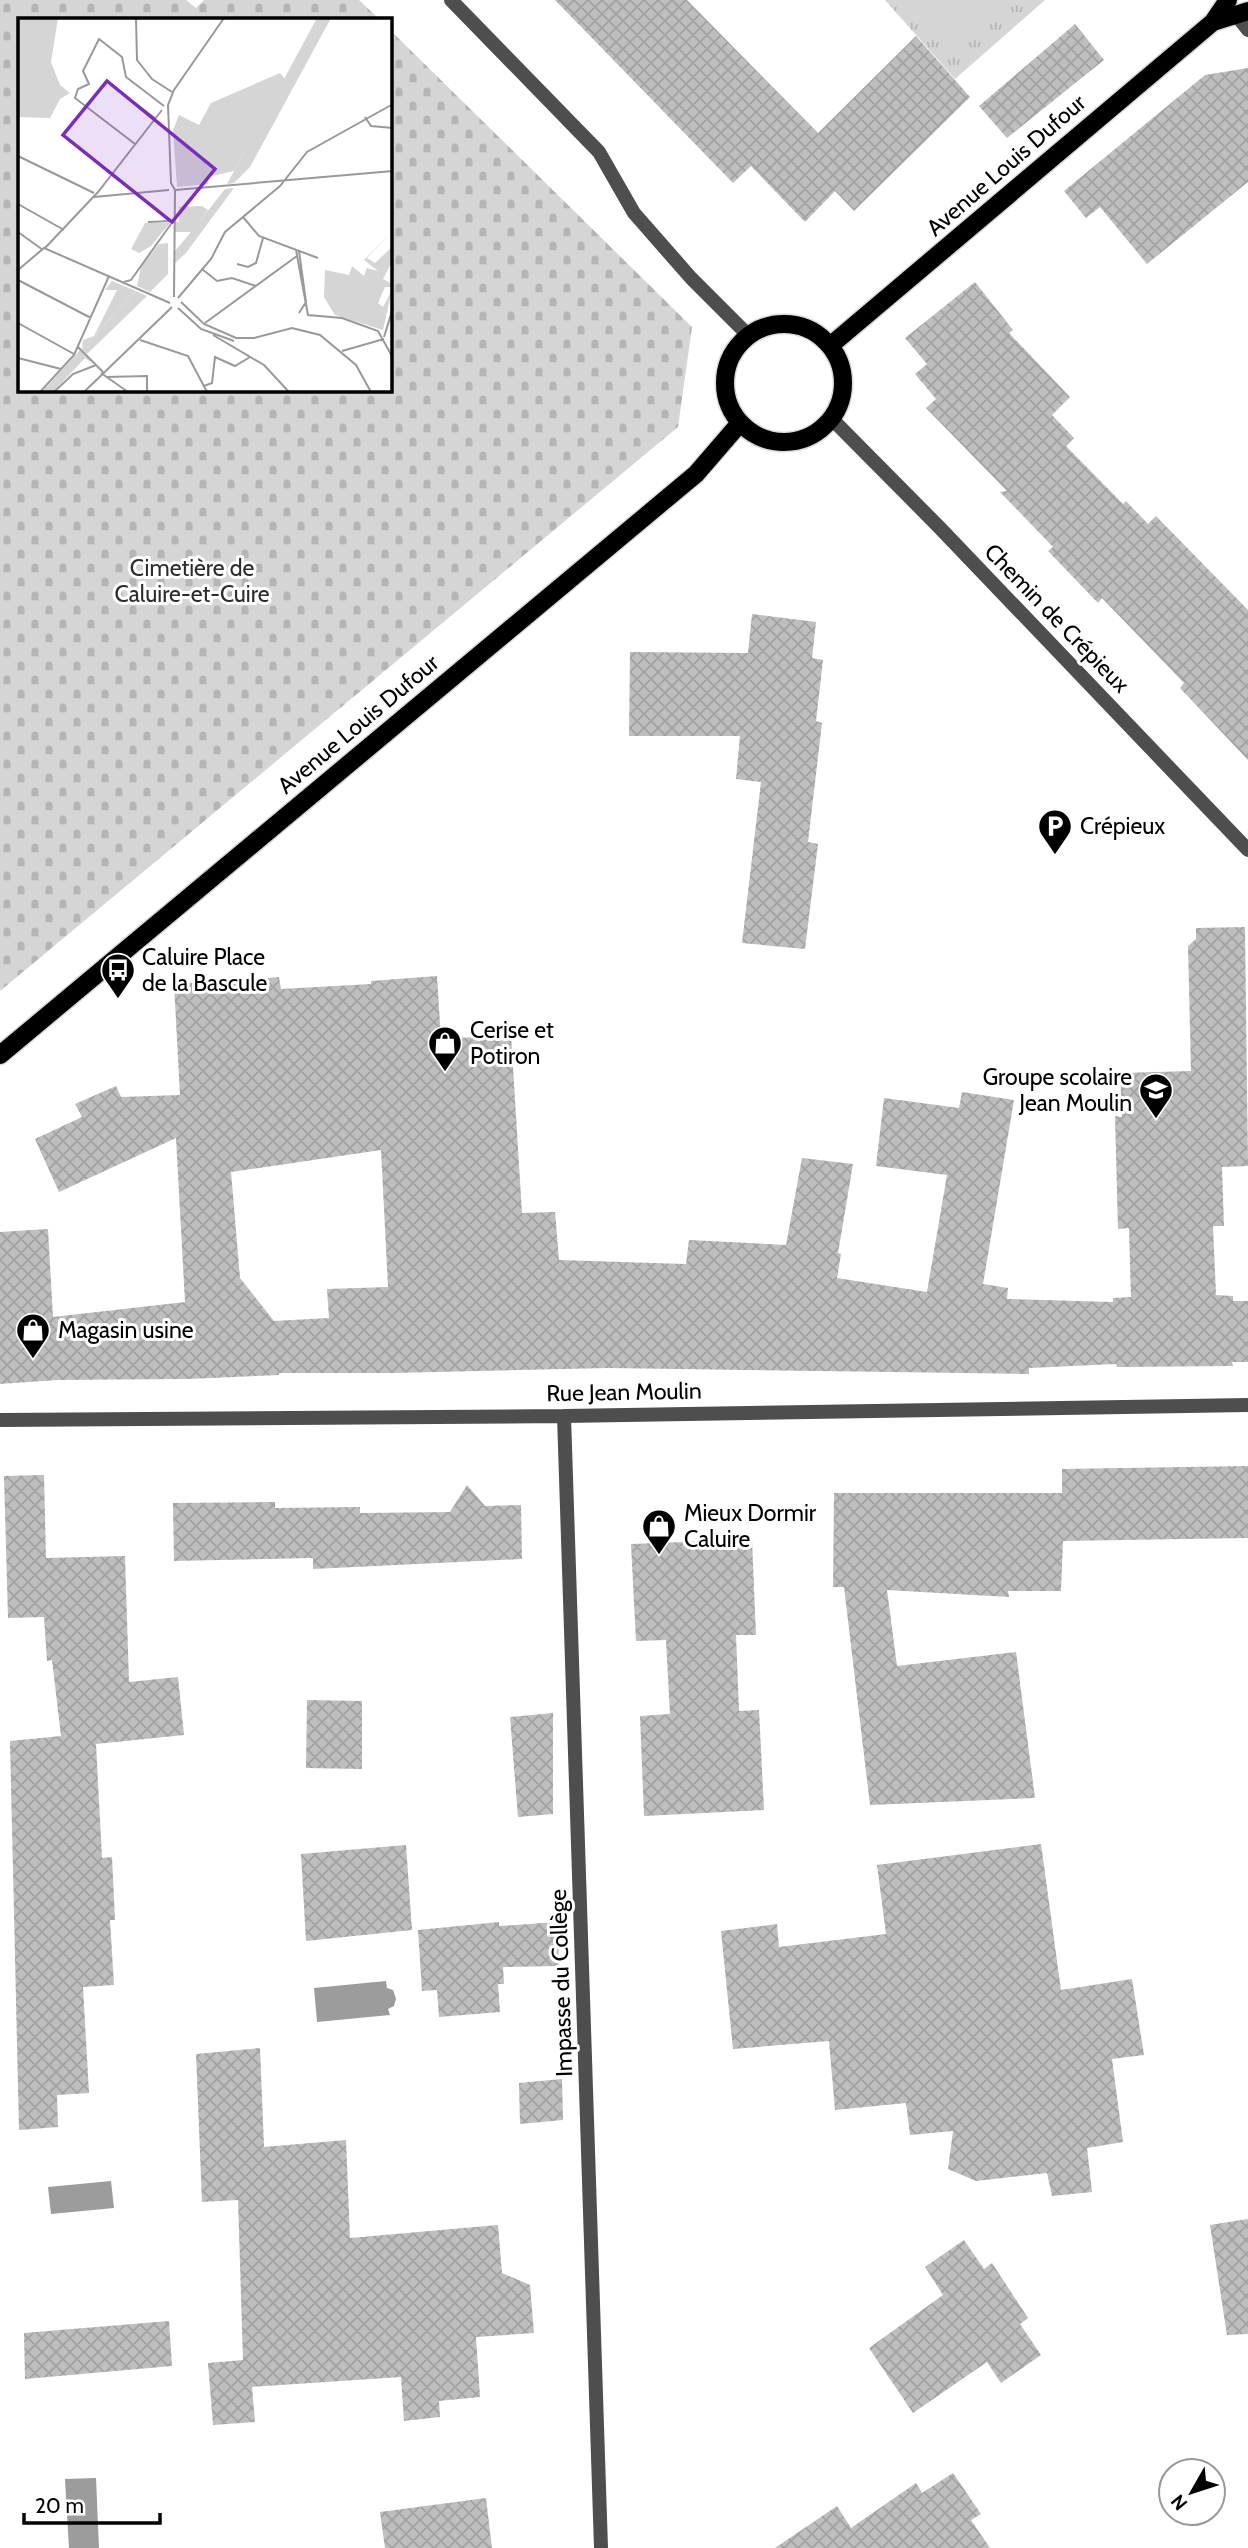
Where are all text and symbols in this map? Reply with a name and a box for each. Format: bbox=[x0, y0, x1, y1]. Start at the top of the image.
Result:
inset map bbox=[18, 18, 392, 392]
street label: Avenue Louis Dufour bbox=[921, 88, 1092, 242]
street label: Chemin de Crépieux bbox=[979, 538, 1135, 698]
park label: Cimetière de Caluire-et-Cuire bbox=[115, 554, 270, 608]
street label: Avenue Louis Dufour bbox=[272, 648, 445, 800]
parking icon: Crépieux bbox=[1036, 807, 1074, 856]
place label: Crépieux bbox=[1080, 812, 1165, 840]
place label: Caluire Place de la Bascule bbox=[142, 943, 267, 997]
bus stop icon: Caluire Place de la Bascule bbox=[99, 951, 137, 1000]
place label: Cerise et Potiron bbox=[470, 1016, 554, 1070]
shop icon: Cerise et Potiron bbox=[426, 1024, 464, 1073]
place label: Groupe scolaire Jean Moulin bbox=[983, 1063, 1132, 1117]
school or university icon: Groupe scolaire Jean Moulin bbox=[1137, 1071, 1175, 1120]
shop icon: Magasin usine bbox=[14, 1311, 52, 1360]
place label: Magasin usine bbox=[58, 1316, 194, 1344]
street label: Rue Jean Moulin bbox=[546, 1377, 702, 1407]
place label: Mieux Dormir Caluire bbox=[684, 1499, 817, 1553]
shop icon: Mieux Dormir Caluire bbox=[640, 1507, 678, 1556]
street label: Impasse du Collège bbox=[544, 1888, 578, 2077]
north arrow bbox=[1157, 2457, 1227, 2527]
scale bar bbox=[24, 2482, 161, 2526]
text: N bbox=[1166, 2490, 1192, 2515]
text: 20 m bbox=[35, 2493, 84, 2518]

